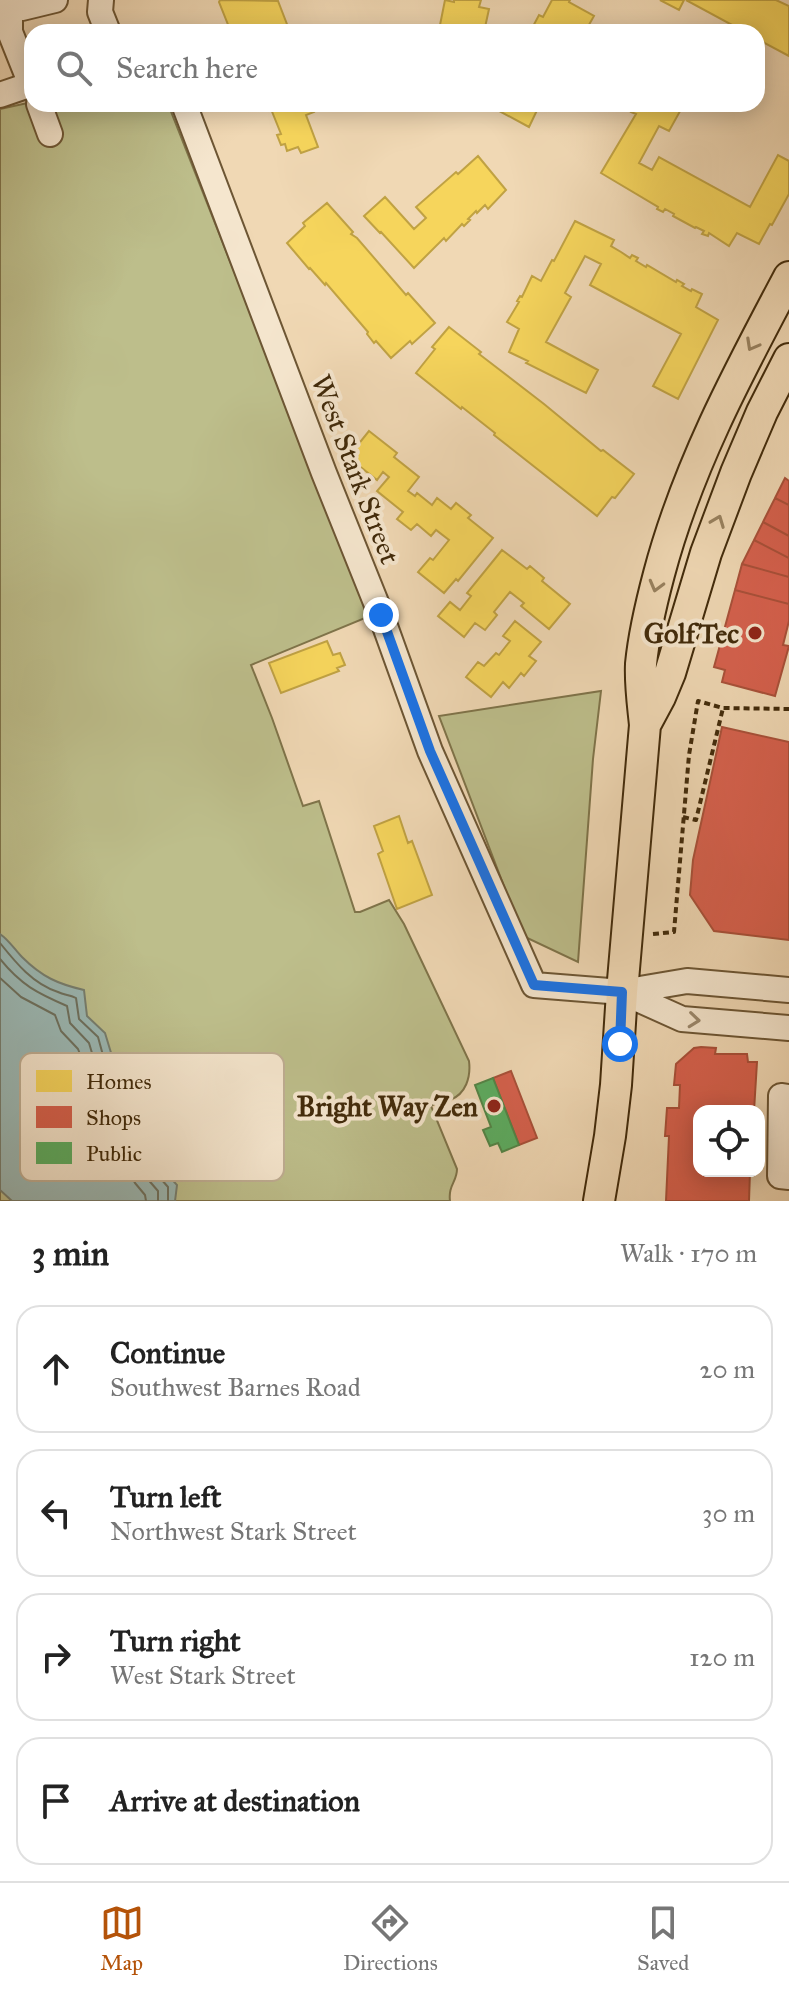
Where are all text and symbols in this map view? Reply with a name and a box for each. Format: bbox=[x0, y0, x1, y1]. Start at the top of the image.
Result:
search box bbox=[24, 24, 765, 112]
icon: search bbox=[52, 46, 96, 90]
text: Search here bbox=[116, 50, 258, 86]
one-way arrow bbox=[746, 337, 762, 351]
street label: West Stark Street bbox=[303, 370, 408, 569]
one-way arrow bbox=[708, 515, 725, 529]
one-way arrow bbox=[649, 579, 665, 593]
route end bbox=[363, 597, 399, 633]
place label: GolfTec bbox=[644, 616, 739, 651]
marker: GolfTec bbox=[746, 624, 764, 642]
one-way arrow bbox=[688, 1011, 701, 1028]
route start bbox=[602, 1026, 638, 1062]
legend bbox=[20, 1053, 284, 1181]
text: Homes bbox=[86, 1068, 152, 1095]
place label: Bright Way Zen bbox=[297, 1089, 478, 1124]
marker: Bright Way Zen bbox=[485, 1097, 503, 1115]
text: Shops bbox=[86, 1104, 141, 1131]
map controls bbox=[693, 1105, 765, 1177]
button: locate bbox=[693, 1105, 765, 1177]
text: Public bbox=[86, 1140, 142, 1167]
text: 3 min bbox=[32, 1233, 109, 1274]
text: Walk · 170 m bbox=[620, 1237, 757, 1269]
text: Continue bbox=[110, 1335, 225, 1371]
icon: ahead bbox=[34, 1347, 78, 1391]
text: 20 m bbox=[700, 1353, 755, 1385]
text: Southwest Barnes Road bbox=[110, 1371, 361, 1403]
text: Turn left bbox=[110, 1479, 221, 1515]
icon: left bbox=[34, 1491, 78, 1535]
text: 30 m bbox=[702, 1497, 755, 1529]
text: Northwest Stark Street bbox=[110, 1515, 357, 1547]
text: Turn right bbox=[110, 1623, 241, 1659]
icon: right bbox=[34, 1635, 78, 1679]
text: 120 m bbox=[689, 1641, 755, 1673]
text: West Stark Street bbox=[110, 1659, 296, 1691]
icon: arrive bbox=[34, 1779, 78, 1823]
text: Arrive at destination bbox=[110, 1783, 360, 1819]
tab: Map bbox=[100, 1901, 144, 1976]
tab: Directions bbox=[343, 1901, 438, 1976]
tab: Saved bbox=[637, 1901, 689, 1976]

